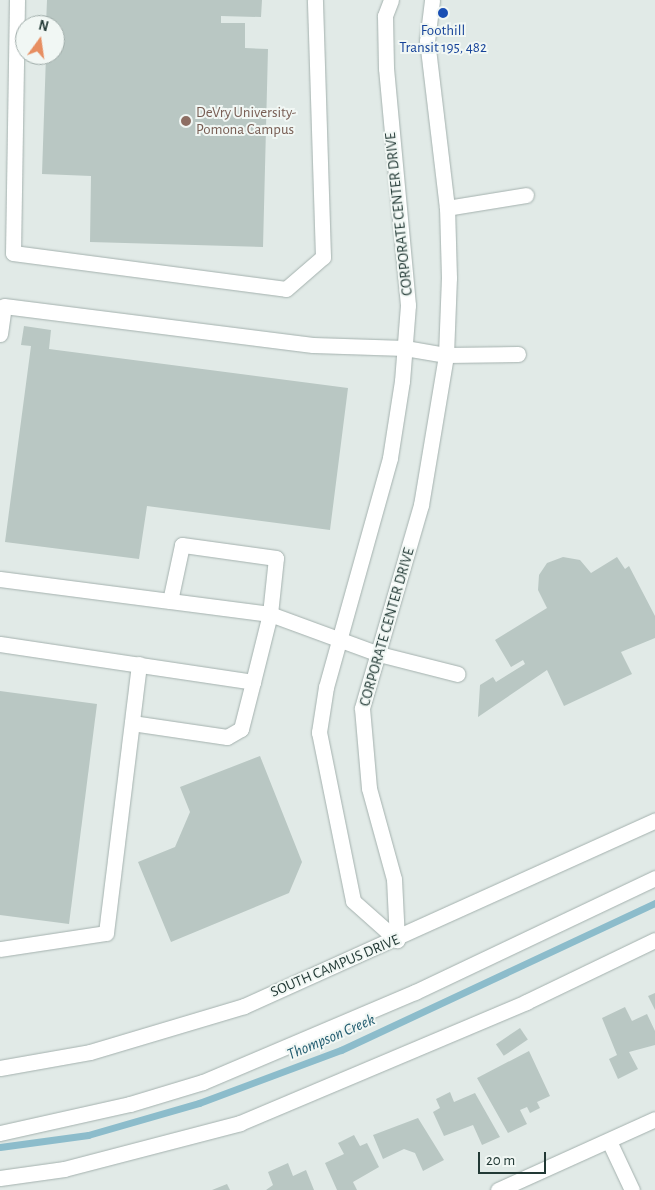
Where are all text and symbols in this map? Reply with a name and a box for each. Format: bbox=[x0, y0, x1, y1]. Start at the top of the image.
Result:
marker: Foothill Transit 195, 482 bbox=[437, 7, 449, 19]
north arrow bbox=[15, 15, 65, 65]
text: N bbox=[37, 18, 50, 34]
place label: Foothill Transit 195, 482 bbox=[399, 21, 487, 56]
place label: DeVry University- Pomona Campus bbox=[196, 103, 296, 138]
marker: DeVry University- Pomona Campus bbox=[180, 115, 192, 127]
street label: CORPORATE CENTER DRIVE bbox=[381, 131, 417, 297]
street label: CORPORATE CENTER DRIVE bbox=[356, 546, 418, 708]
street label: SOUTH CAMPUS DRIVE bbox=[268, 931, 402, 1001]
water label: Thompson Creek bbox=[284, 1010, 378, 1064]
scale bar bbox=[480, 1142, 548, 1174]
text: 20 m bbox=[486, 1153, 515, 1168]

